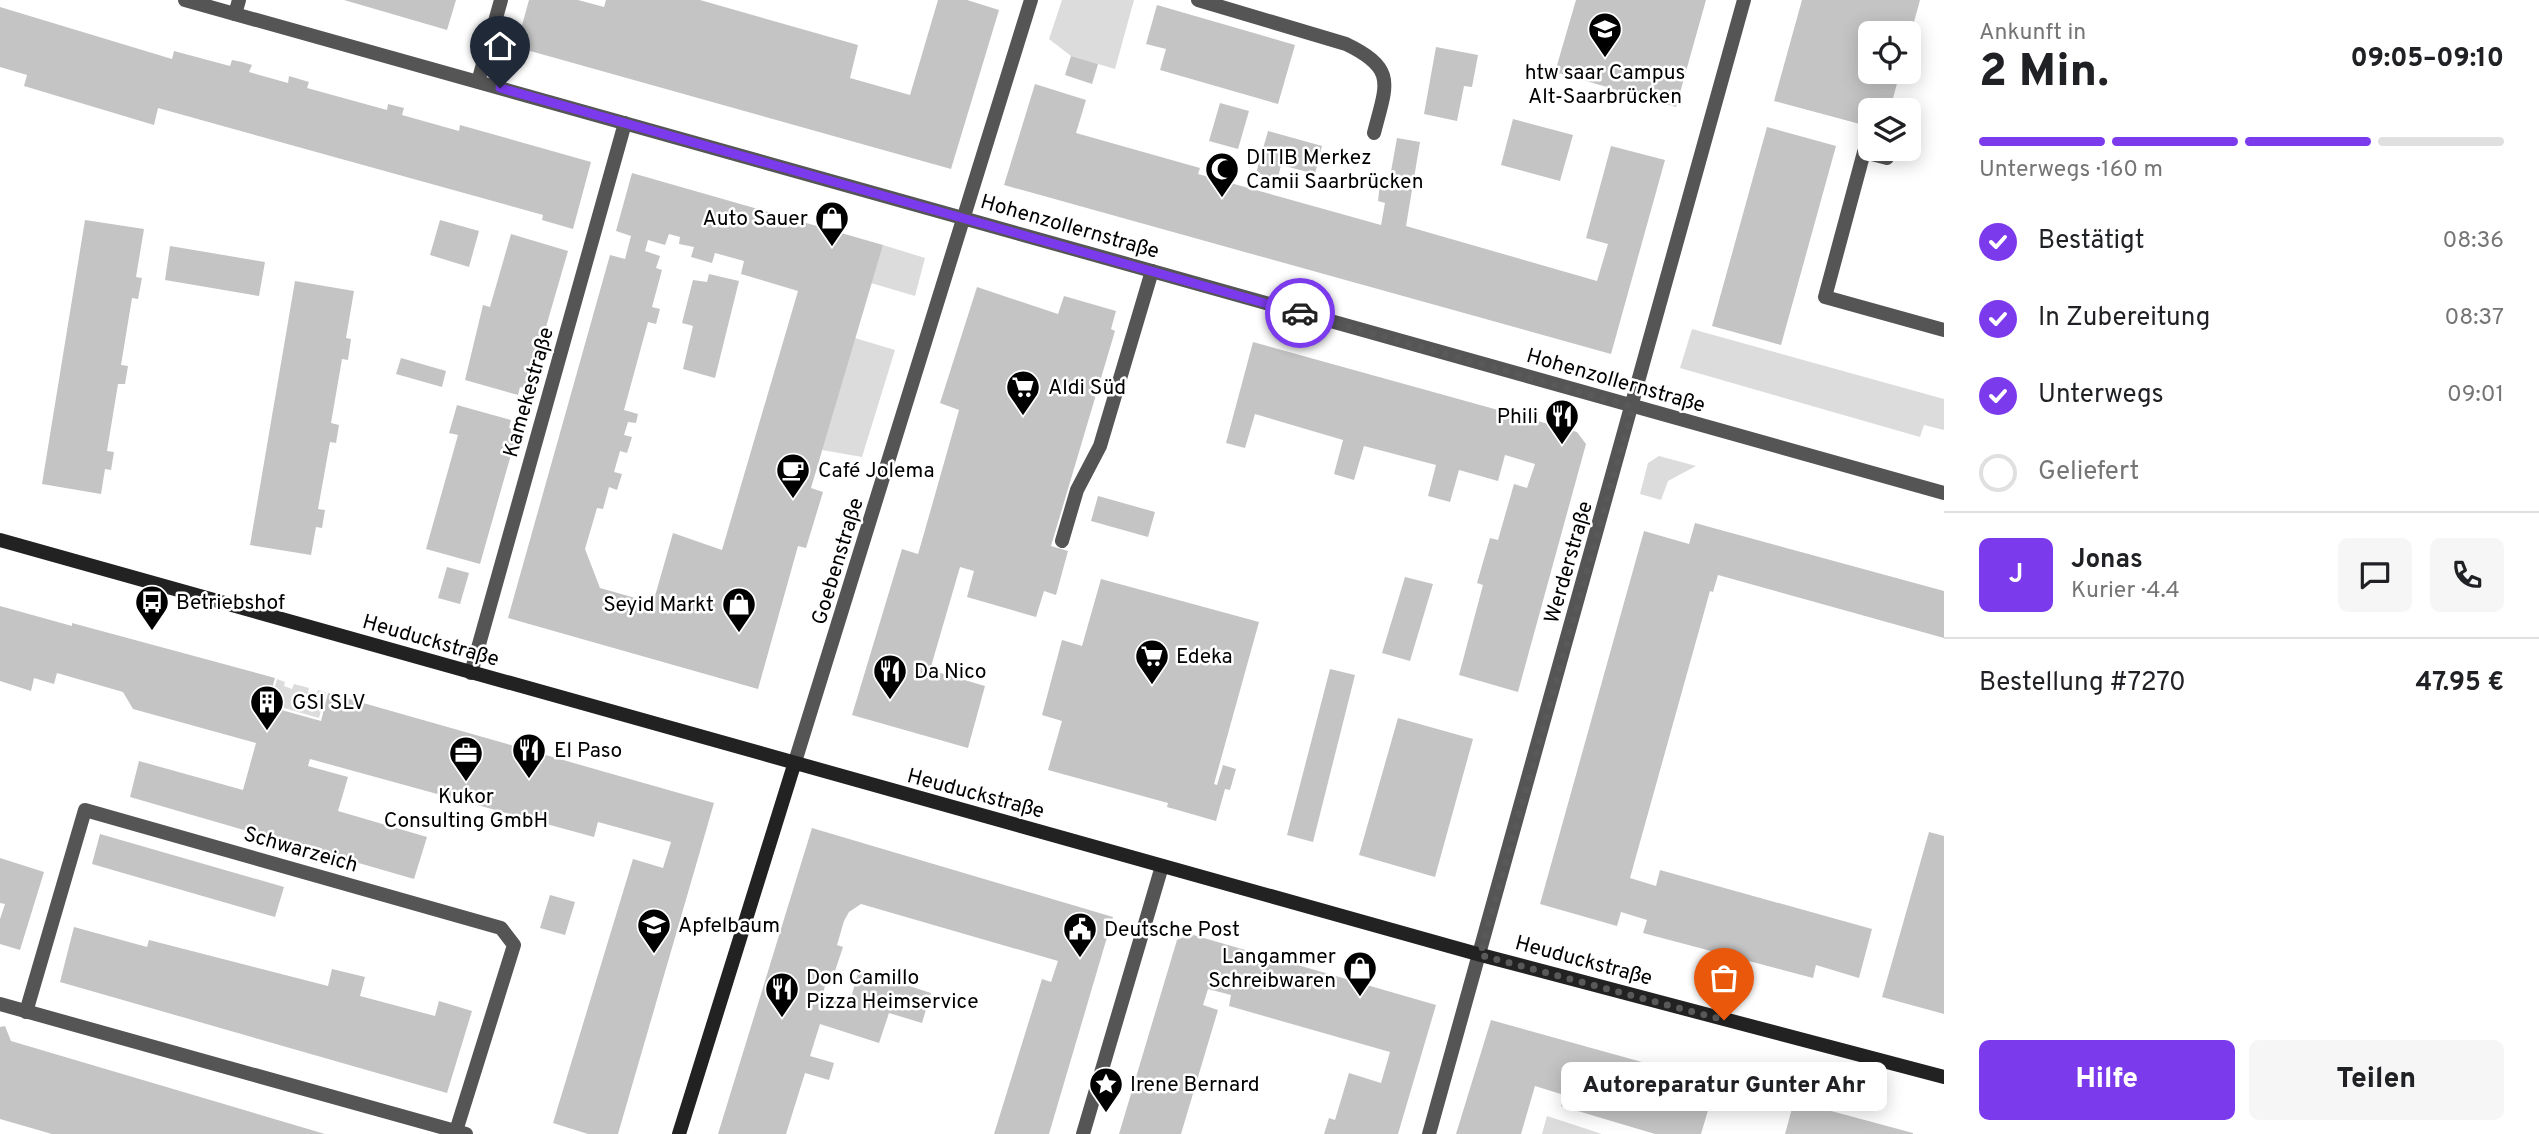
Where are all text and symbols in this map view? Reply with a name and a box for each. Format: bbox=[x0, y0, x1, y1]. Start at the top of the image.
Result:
school or university icon: htw saar Campus Alt-Saarbrücken bbox=[1586, 10, 1624, 59]
pin bbox=[470, 16, 530, 88]
text: Ankunft in bbox=[1979, 19, 2086, 48]
map controls bbox=[1858, 21, 1921, 161]
button: locate bbox=[1858, 21, 1921, 84]
icon: home bbox=[481, 27, 519, 65]
text: 09:05–09:10 bbox=[2350, 43, 2504, 76]
text: 2 Min. bbox=[1979, 44, 2109, 103]
place label: htw saar Campus Alt-Saarbrücken bbox=[1525, 60, 1685, 111]
button: layers bbox=[1858, 98, 1921, 161]
place label: DITIB Merkez Camii Saarbrücken bbox=[1246, 145, 1423, 196]
mosque icon: DITIB Merkez Camii Saarbrücken bbox=[1203, 150, 1241, 199]
text: Unterwegs · 160 m bbox=[1979, 156, 2163, 185]
street label: Hohenzollernstraße bbox=[977, 189, 1162, 266]
shop icon: Auto Sauer bbox=[813, 199, 851, 248]
place label: Auto Sauer bbox=[703, 206, 808, 233]
icon: check bbox=[1979, 223, 2017, 261]
text: Bestätigt bbox=[2038, 225, 2145, 258]
text: 08:36 bbox=[2442, 227, 2504, 256]
courier bbox=[1265, 278, 1335, 348]
icon: car bbox=[1281, 294, 1319, 332]
icon: check bbox=[1979, 300, 2017, 338]
text: In Zubereitung bbox=[2038, 302, 2210, 335]
text: 08:37 bbox=[2444, 304, 2504, 333]
street label: Kamekestraße bbox=[498, 324, 561, 461]
street label: Hohenzollernstraße bbox=[1523, 343, 1708, 420]
supermarket icon: Aldi Süd bbox=[1004, 368, 1042, 417]
place label: Aldi Süd bbox=[1048, 375, 1126, 402]
icon: check bbox=[1979, 377, 2017, 415]
text: Unterwegs bbox=[2038, 379, 2164, 412]
text: 09:01 bbox=[2447, 381, 2504, 410]
restaurant icon: Phili bbox=[1543, 397, 1581, 446]
place label: Phili bbox=[1497, 404, 1538, 431]
cafe icon: Café Jolema bbox=[774, 451, 812, 500]
text: Geliefert bbox=[2038, 456, 2139, 489]
place label: Café Jolema bbox=[818, 458, 934, 485]
street label: Goebenstraße bbox=[806, 495, 871, 628]
street label: Werderstraße bbox=[1539, 498, 1600, 627]
button: chat bbox=[2338, 538, 2412, 612]
button: phone bbox=[2430, 538, 2504, 612]
text: Jonas bbox=[2071, 544, 2143, 577]
text: J bbox=[2009, 559, 2023, 592]
text: Kurier · 4.4 bbox=[2071, 577, 2180, 606]
bus stop icon: Betriebshof bbox=[133, 583, 171, 632]
shop icon: Seyid Markt bbox=[720, 585, 758, 634]
place label: Betriebshof bbox=[176, 590, 285, 617]
place label: Seyid Markt bbox=[603, 592, 714, 619]
street label: Heuduckstraße bbox=[359, 609, 502, 674]
supermarket icon: Edeka bbox=[1133, 637, 1171, 686]
place label: Edeka bbox=[1176, 644, 1233, 671]
restaurant icon: Da Nico bbox=[871, 652, 909, 701]
place label: Da Nico bbox=[914, 659, 987, 686]
text: Bestellung #7270 bbox=[1979, 667, 2186, 700]
text: 47.95 € bbox=[2415, 667, 2504, 700]
building icon: GSI SLV bbox=[248, 683, 286, 732]
place label: GSI SLV bbox=[292, 690, 366, 717]
restaurant icon: El Paso bbox=[510, 731, 548, 780]
office icon: Kukor Consulting GmbH bbox=[447, 734, 485, 783]
place label: El Paso bbox=[554, 738, 622, 765]
street label: Heuduckstraße bbox=[904, 763, 1047, 826]
place label: Kukor Consulting GmbH bbox=[384, 784, 548, 835]
street label: Schwarzeich bbox=[240, 821, 361, 880]
school or university icon: Apfelbaum bbox=[635, 906, 673, 955]
public building icon: Deutsche Post bbox=[1061, 910, 1099, 959]
place label: Apfelbaum bbox=[678, 913, 780, 940]
place label: Deutsche Post bbox=[1104, 917, 1240, 944]
street label: Heuduckstraße bbox=[1512, 930, 1655, 993]
place label: Langammer Schreibwaren bbox=[1208, 944, 1336, 995]
pin bbox=[1694, 948, 1754, 1020]
shop icon: Langammer Schreibwaren bbox=[1341, 949, 1379, 998]
icon: bag bbox=[1705, 959, 1743, 997]
place label: Don Camillo Pizza Heimservice bbox=[806, 965, 978, 1016]
restaurant icon: Don Camillo Pizza Heimservice bbox=[763, 970, 801, 1019]
button: Hilfe bbox=[1979, 1040, 2235, 1120]
button: Teilen bbox=[2249, 1040, 2504, 1120]
callout: Autoreparatur Gunter Ahr bbox=[1561, 1062, 1887, 1111]
place icon: Irene Bernard bbox=[1087, 1065, 1125, 1114]
place label: Irene Bernard bbox=[1130, 1072, 1260, 1099]
text: Autoreparatur Gunter Ahr bbox=[1582, 1072, 1866, 1101]

